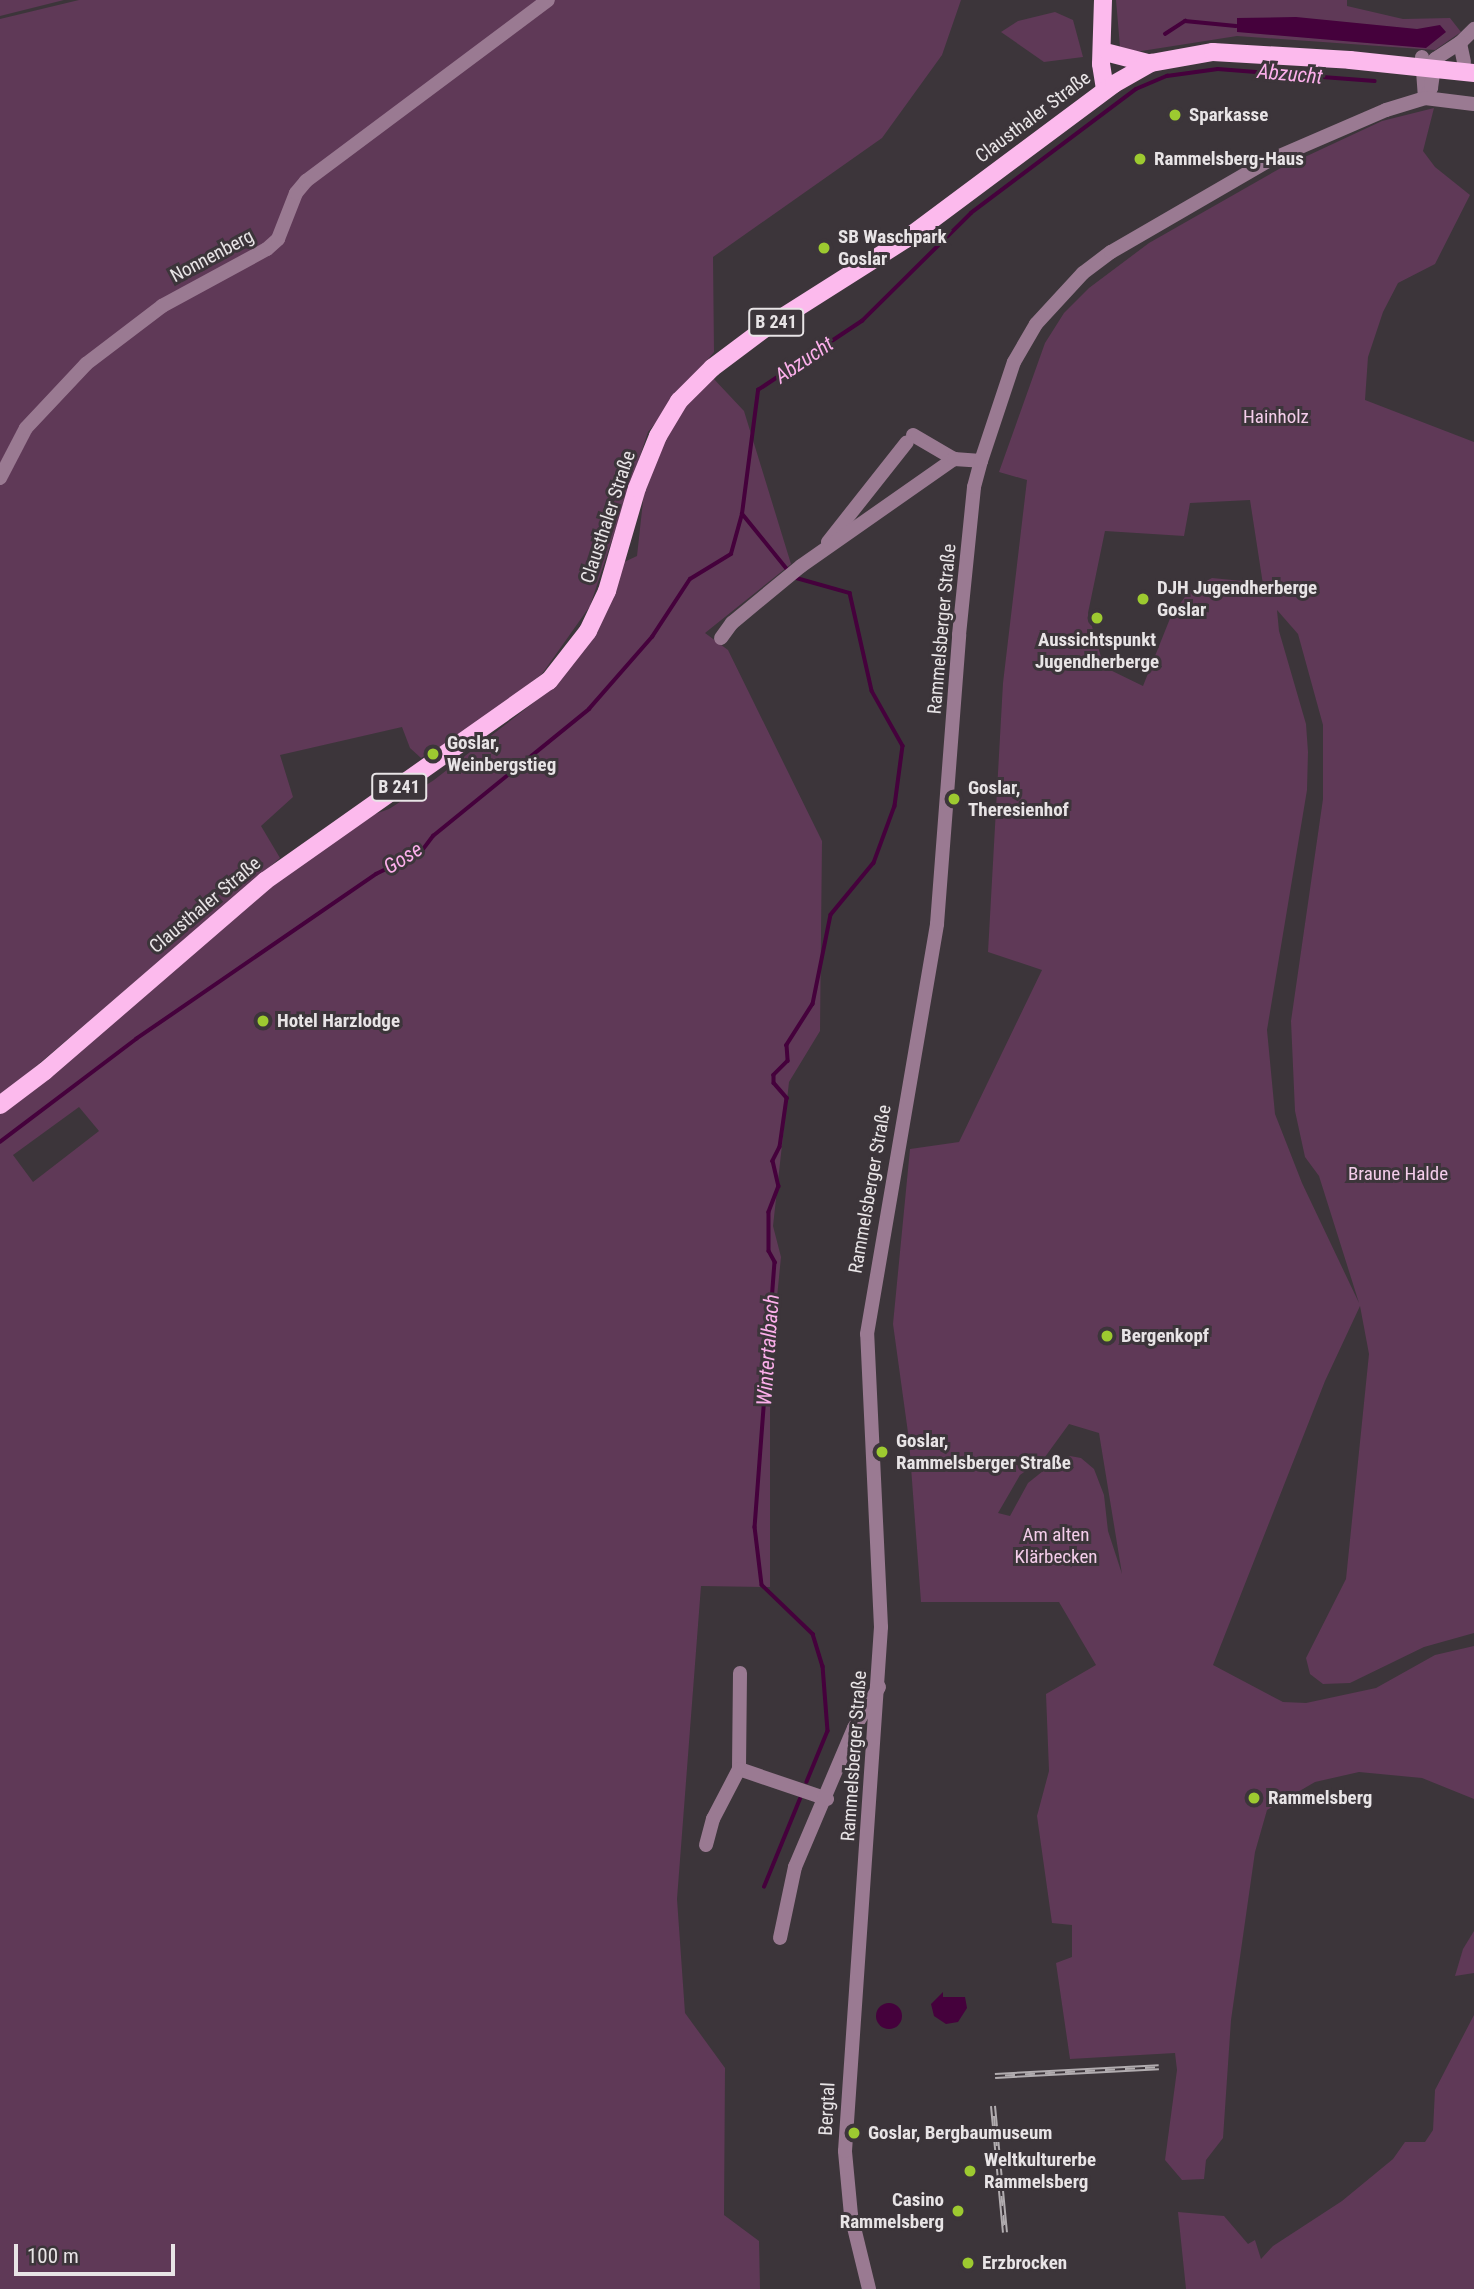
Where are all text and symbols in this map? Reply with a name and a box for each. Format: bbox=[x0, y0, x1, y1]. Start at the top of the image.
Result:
water label: Abzucht bbox=[1256, 59, 1324, 89]
street label: Clausthaler Straße bbox=[971, 66, 1095, 168]
place label: Sparkasse bbox=[1189, 104, 1268, 126]
marker: Sparkasse bbox=[1167, 107, 1183, 123]
place label: Rammelsberg-Haus bbox=[1154, 148, 1304, 170]
marker: Rammelsberg-Haus bbox=[1132, 151, 1148, 167]
street label: Nonnenberg bbox=[166, 225, 258, 287]
place label: SB Waschpark Goslar bbox=[838, 226, 947, 270]
marker: SB Waschpark Goslar bbox=[816, 240, 832, 256]
road number: B 241 bbox=[748, 308, 804, 336]
water label: Abzucht bbox=[770, 331, 838, 389]
park label: Hainholz bbox=[1243, 406, 1309, 428]
street label: Clausthaler Straße bbox=[576, 448, 640, 586]
street label: Rammelsberger Straße bbox=[923, 543, 961, 715]
place label: DJH Jugendherberge Goslar bbox=[1157, 577, 1317, 621]
marker: DJH Jugendherberge Goslar bbox=[1135, 591, 1151, 607]
marker: Aussichtspunkt Jugendherberge bbox=[1089, 610, 1105, 626]
place label: Aussichtspunkt Jugendherberge bbox=[1035, 629, 1159, 673]
place label: Goslar, Weinbergstieg bbox=[447, 732, 556, 776]
marker: Goslar, Weinbergstieg bbox=[425, 746, 441, 762]
road number: B 241 bbox=[371, 772, 427, 802]
place label: Goslar, Theresienhof bbox=[968, 777, 1069, 821]
marker: Goslar, Theresienhof bbox=[946, 791, 962, 807]
water label: Gose bbox=[379, 836, 427, 880]
street label: Clausthaler Straße bbox=[145, 852, 265, 958]
place label: Hotel Harzlodge bbox=[277, 1010, 400, 1032]
marker: Hotel Harzlodge bbox=[255, 1013, 271, 1029]
street label: Rammelsberger Straße bbox=[844, 1103, 896, 1275]
park label: Braune Halde bbox=[1348, 1163, 1448, 1185]
water label: Wintertalbach bbox=[752, 1293, 784, 1407]
place label: Bergenkopf bbox=[1121, 1325, 1209, 1347]
marker: Bergenkopf bbox=[1099, 1328, 1115, 1344]
place label: Goslar, Rammelsberger Straße bbox=[896, 1430, 1071, 1474]
marker: Goslar, Rammelsberger Straße bbox=[874, 1444, 890, 1460]
park label: Am alten Klärbecken bbox=[1014, 1524, 1098, 1568]
street label: Rammelsberger Straße bbox=[837, 1670, 871, 1842]
place label: Rammelsberg bbox=[1268, 1787, 1372, 1809]
marker: Rammelsberg bbox=[1246, 1790, 1262, 1806]
street label: Bergtal bbox=[814, 2082, 840, 2136]
place label: Goslar, Bergbaumuseum bbox=[868, 2122, 1052, 2144]
marker: Goslar, Bergbaumuseum bbox=[846, 2125, 862, 2141]
place label: Weltkulturerbe Rammelsberg bbox=[984, 2149, 1096, 2193]
marker: Weltkulturerbe Rammelsberg bbox=[962, 2163, 978, 2179]
place label: Casino Rammelsberg bbox=[840, 2189, 944, 2233]
marker: Casino Rammelsberg bbox=[950, 2203, 966, 2219]
scale bar bbox=[18, 2230, 178, 2274]
text: 100 m bbox=[27, 2244, 79, 2268]
place label: Erzbrocken bbox=[982, 2252, 1067, 2274]
marker: Erzbrocken bbox=[960, 2255, 976, 2271]

